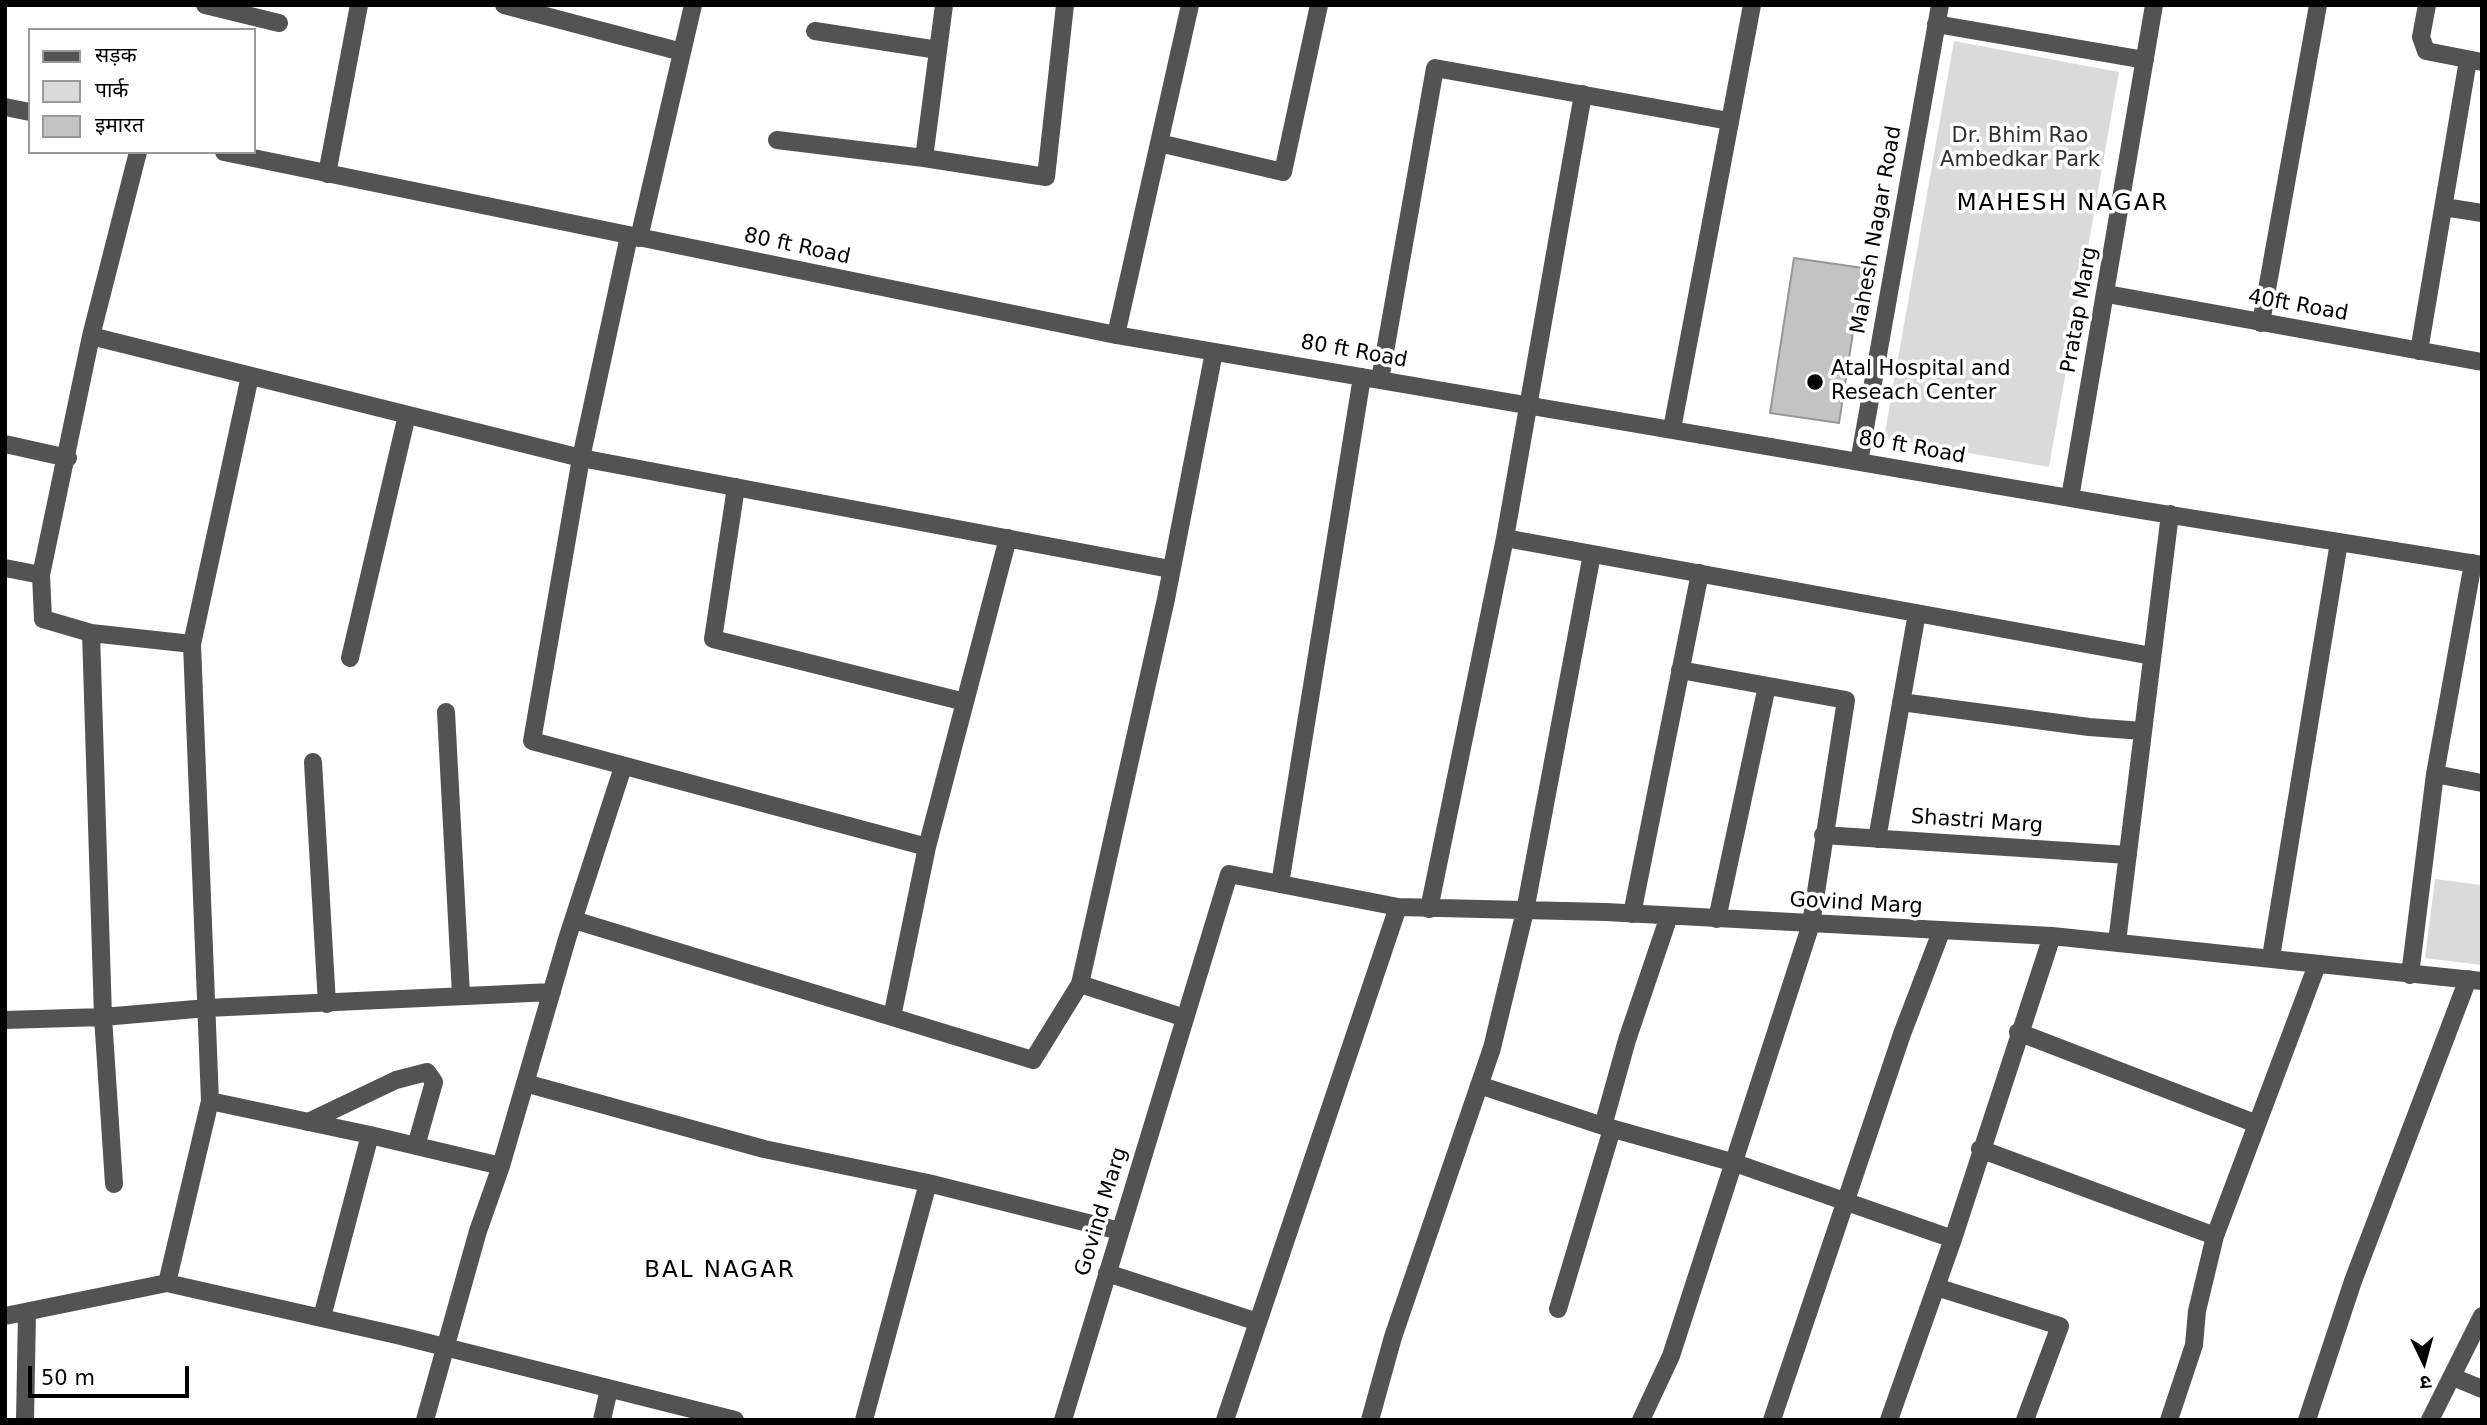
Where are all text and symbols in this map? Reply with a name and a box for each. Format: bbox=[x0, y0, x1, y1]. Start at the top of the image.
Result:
legend bbox=[28, 28, 256, 154]
text: सड़क bbox=[95, 43, 137, 67]
text: पार्क bbox=[95, 78, 129, 102]
text: इमारत bbox=[95, 113, 144, 137]
street label: Mahesh Nagar Road bbox=[1846, 124, 1908, 336]
park label: Dr. Bhim Rao Ambedkar Park bbox=[1940, 124, 2100, 174]
district label: MAHESH NAGAR bbox=[1958, 190, 2168, 218]
street label: 80 ft Road bbox=[742, 223, 852, 271]
street label: Pratap Marg bbox=[2057, 245, 2103, 375]
street label: 40ft Road bbox=[2246, 285, 2350, 327]
street label: 80 ft Road bbox=[1299, 330, 1409, 374]
place label: Atal Hospital and Reseach Center bbox=[1831, 357, 2010, 407]
marker: Atal Hospital and Reseach Center bbox=[1805, 372, 1825, 392]
street label: 80 ft Road bbox=[1857, 426, 1967, 470]
street label: Shastri Marg bbox=[1910, 805, 2044, 839]
street label: Govind Marg bbox=[1789, 888, 1923, 920]
street label: Govind Marg bbox=[1070, 1145, 1134, 1279]
district label: BAL NAGAR bbox=[645, 1257, 795, 1285]
north arrow bbox=[2389, 1327, 2459, 1397]
scale bar bbox=[32, 1352, 192, 1396]
text: 50 m bbox=[41, 1366, 95, 1390]
text: उ bbox=[2419, 1371, 2432, 1394]

